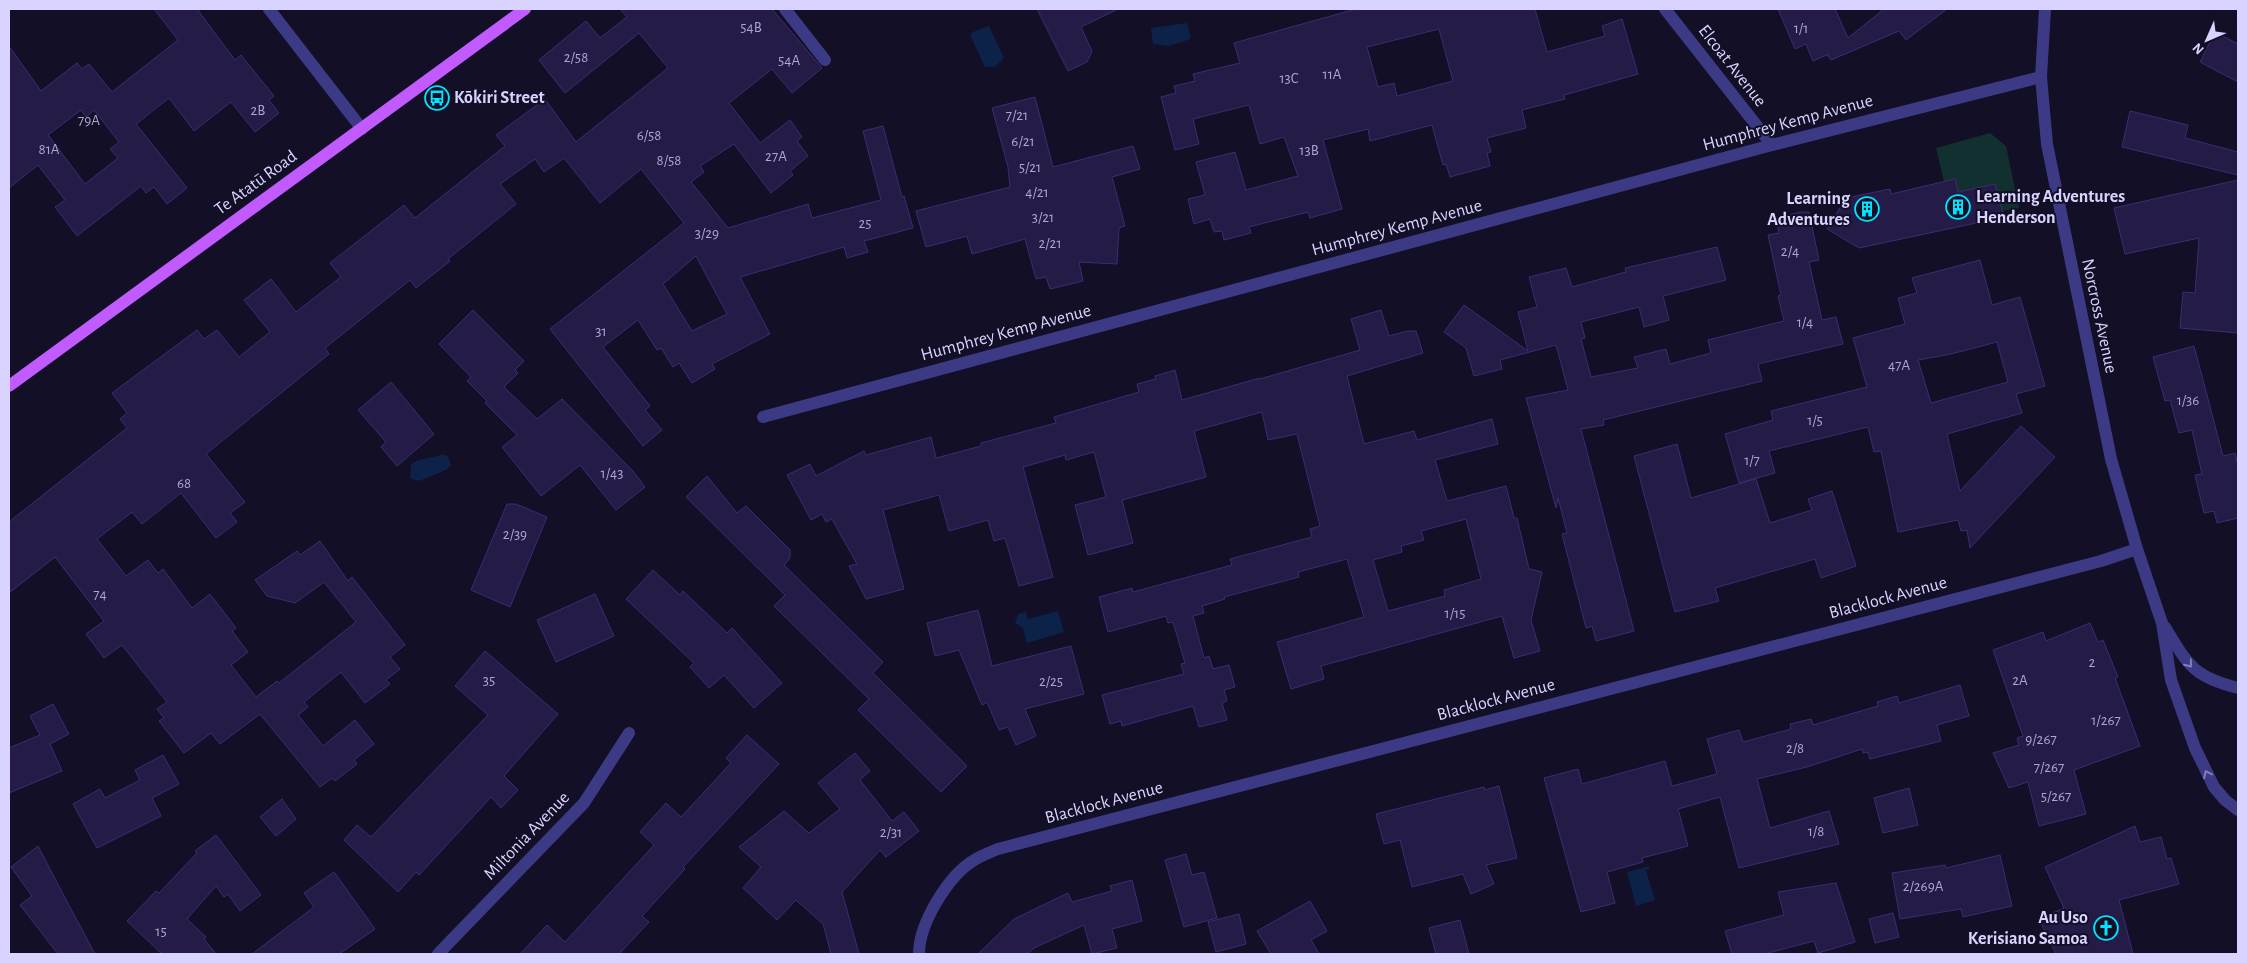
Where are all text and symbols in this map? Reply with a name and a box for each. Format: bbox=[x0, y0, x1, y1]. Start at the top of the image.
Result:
north arrow bbox=[2182, 15, 2232, 65]
house number: 54B bbox=[740, 20, 762, 35]
house number: 1/1 bbox=[1794, 21, 1808, 36]
street label: Elcoat Avenue bbox=[1695, 22, 1769, 110]
text: N bbox=[2190, 40, 2207, 57]
house number: 2/58 bbox=[564, 50, 588, 65]
house number: 54A bbox=[778, 53, 800, 68]
house number: 11A bbox=[1323, 67, 1342, 82]
house number: 13C bbox=[1279, 71, 1299, 86]
bus stop icon: Kōkiri Street bbox=[424, 85, 450, 111]
place label: Kōkiri Street bbox=[454, 89, 545, 107]
street label: Humphrey Kemp Avenue bbox=[1701, 92, 1875, 154]
house number: 2B bbox=[251, 103, 265, 118]
house number: 7/21 bbox=[1006, 108, 1028, 123]
house number: 79A bbox=[78, 113, 100, 128]
house number: 6/58 bbox=[637, 128, 661, 143]
house number: 6/21 bbox=[1011, 134, 1035, 149]
house number: 81A bbox=[39, 142, 60, 157]
house number: 13B bbox=[1299, 143, 1319, 158]
street label: Te Atatū Road bbox=[212, 147, 300, 219]
house number: 27A bbox=[765, 149, 787, 164]
house number: 8/58 bbox=[657, 153, 681, 168]
house number: 5/21 bbox=[1019, 160, 1041, 175]
house number: 4/21 bbox=[1025, 185, 1049, 200]
place label: Learning Adventures Henderson bbox=[1976, 188, 2125, 227]
place label: Learning Adventures bbox=[1767, 190, 1851, 229]
building icon: Learning Adventures Henderson bbox=[1945, 194, 1971, 220]
building icon: Learning Adventures bbox=[1854, 196, 1880, 222]
street label: Humphrey Kemp Avenue bbox=[1310, 197, 1484, 259]
house number: 3/21 bbox=[1032, 210, 1054, 225]
house number: 25 bbox=[858, 216, 872, 231]
house number: 3/29 bbox=[695, 226, 719, 241]
house number: 2/21 bbox=[1038, 236, 1062, 251]
house number: 2/4 bbox=[1781, 244, 1799, 259]
street label: Norcross Avenue bbox=[2078, 257, 2120, 375]
street label: Humphrey Kemp Avenue bbox=[919, 302, 1093, 364]
house number: 1/4 bbox=[1797, 315, 1813, 330]
house number: 31 bbox=[595, 324, 607, 339]
house number: 47A bbox=[1888, 358, 1910, 373]
house number: 1/36 bbox=[2177, 393, 2199, 408]
house number: 1/5 bbox=[1807, 413, 1823, 428]
house number: 1/7 bbox=[1744, 453, 1760, 468]
house number: 1/43 bbox=[601, 466, 623, 481]
house number: 68 bbox=[177, 476, 191, 491]
house number: 2/39 bbox=[503, 527, 527, 542]
street label: Blacklock Avenue bbox=[1827, 574, 1949, 622]
house number: 74 bbox=[93, 587, 107, 602]
house number: 1/15 bbox=[1445, 606, 1465, 621]
house number: 2 bbox=[2089, 655, 2096, 670]
one-way arrow bbox=[2184, 658, 2193, 667]
house number: 35 bbox=[483, 673, 495, 688]
house number: 2A bbox=[2012, 673, 2028, 688]
house number: 2/25 bbox=[1039, 674, 1063, 689]
street label: Blacklock Avenue bbox=[1435, 676, 1557, 724]
house number: 1/267 bbox=[2091, 713, 2121, 728]
house number: 9/267 bbox=[2025, 732, 2057, 747]
house number: 2/8 bbox=[1786, 741, 1804, 756]
house number: 7/267 bbox=[2034, 760, 2064, 775]
one-way arrow bbox=[2204, 770, 2214, 779]
street label: Blacklock Avenue bbox=[1043, 779, 1165, 827]
street label: Miltonia Avenue bbox=[481, 789, 573, 883]
house number: 5/267 bbox=[2041, 789, 2071, 804]
house number: 1/8 bbox=[1808, 824, 1824, 839]
house number: 2/31 bbox=[880, 825, 902, 840]
house number: 2/269A bbox=[1903, 879, 1944, 894]
place label: Au Uso Kerisiano Samoa bbox=[1968, 909, 2088, 948]
church icon: Au Uso Kerisiano Samoa bbox=[2093, 915, 2119, 941]
house number: 15 bbox=[155, 924, 167, 939]

